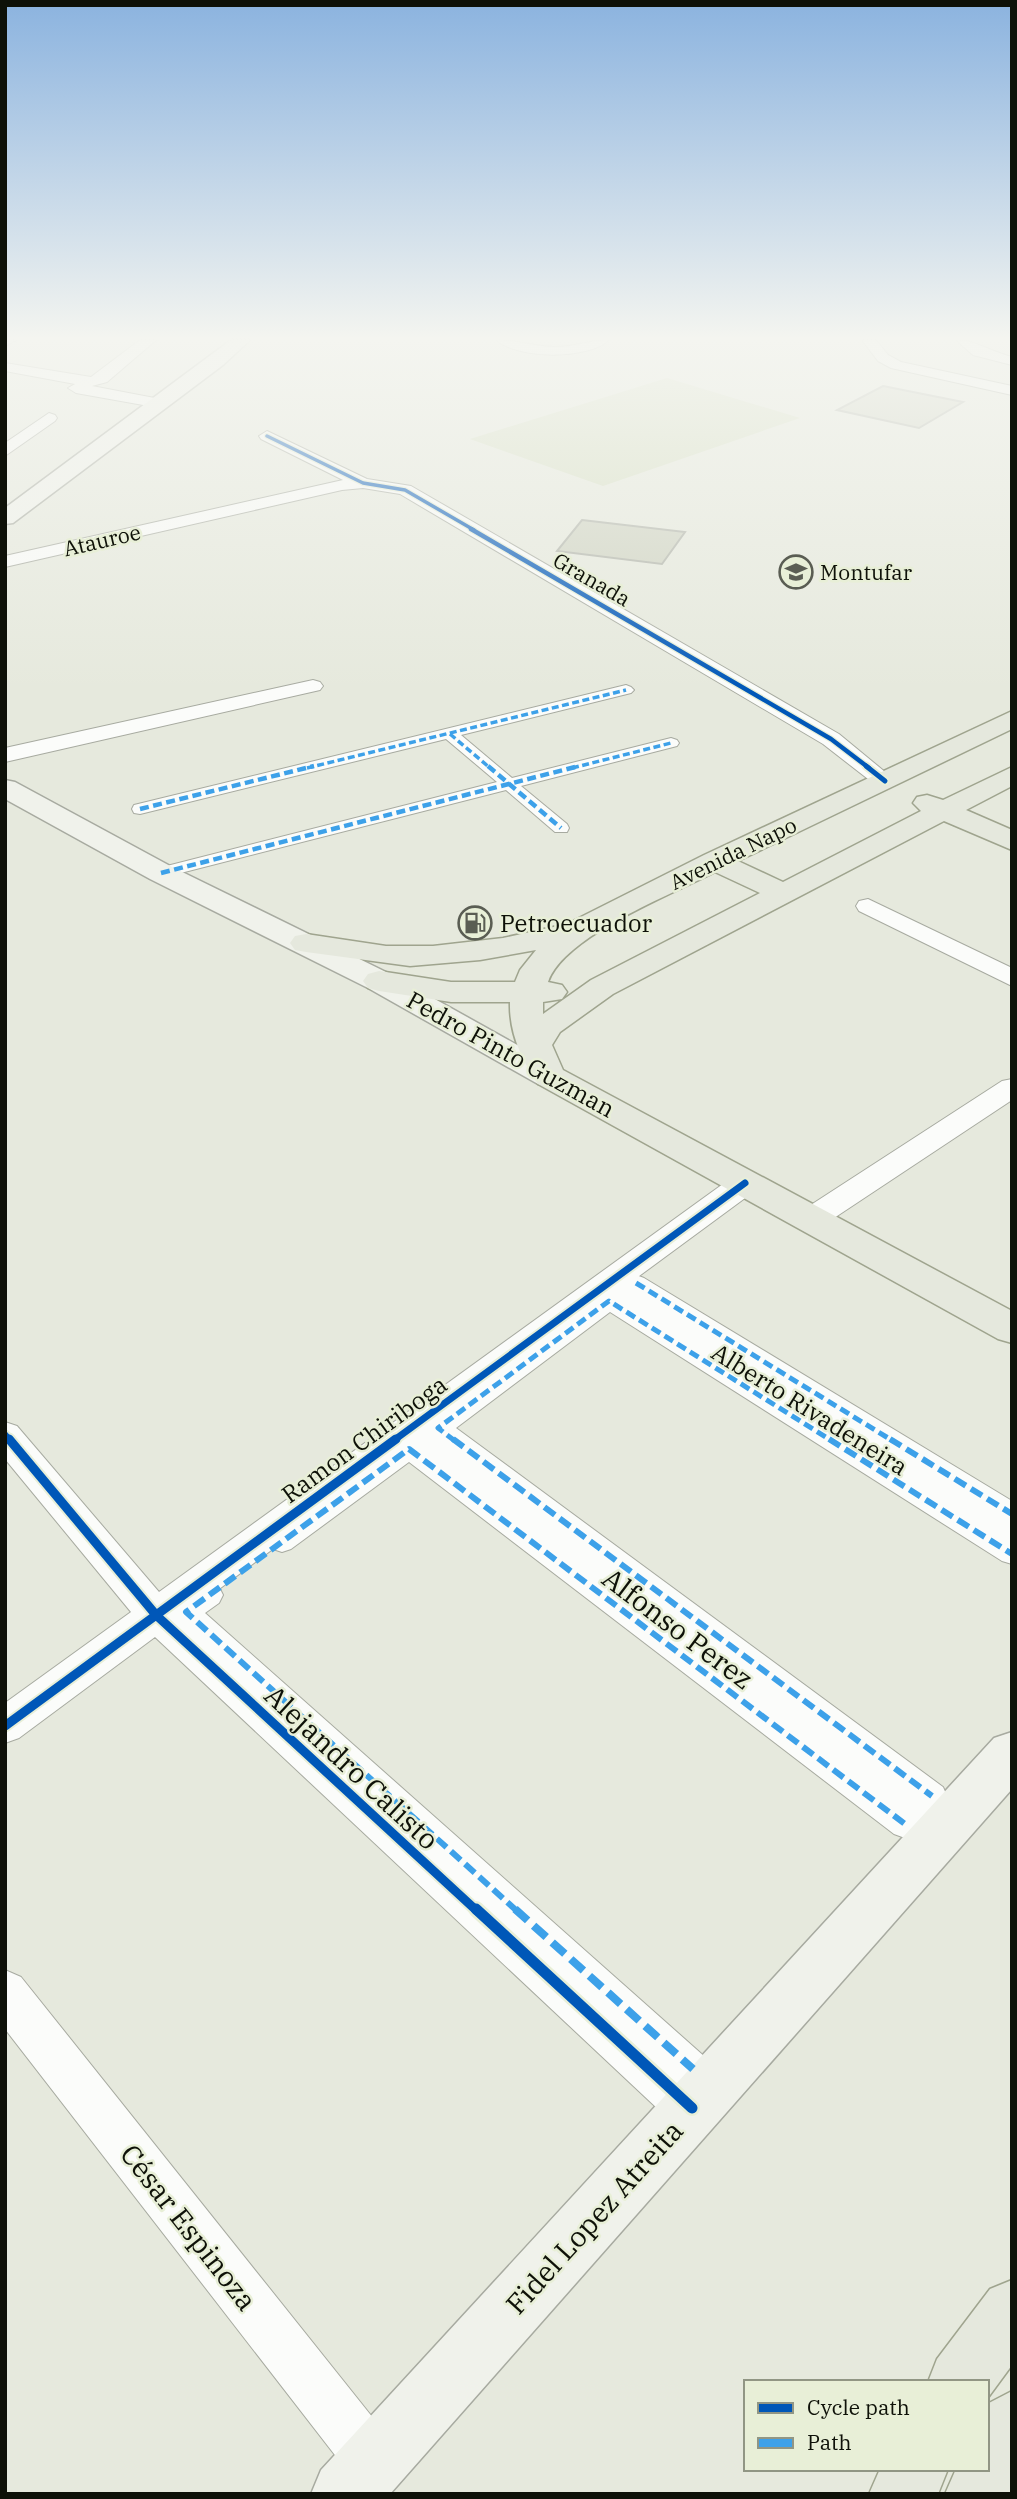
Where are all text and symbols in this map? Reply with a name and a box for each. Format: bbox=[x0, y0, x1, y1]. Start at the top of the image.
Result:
street label: Atauroe bbox=[61, 518, 143, 562]
street label: Granada bbox=[548, 546, 636, 612]
school or university icon: Montufar bbox=[777, 553, 815, 591]
place label: Montufar bbox=[820, 558, 913, 586]
street label: Avenida Napo bbox=[665, 810, 801, 896]
fuel station icon: Petroecuador bbox=[456, 904, 494, 942]
place label: Petroecuador bbox=[500, 907, 653, 939]
street label: Pedro Pinto Guzman bbox=[401, 984, 621, 1124]
street label: Alberto Rivadeneira bbox=[706, 1336, 914, 1482]
street label: Ramon Chiriboga bbox=[275, 1368, 453, 1510]
street label: Alfonso Perez bbox=[595, 1559, 761, 1697]
street label: Alejandro Calisto bbox=[257, 1677, 447, 1857]
street label: Fidel Lopez Atreita bbox=[497, 2112, 691, 2322]
street label: César Espinoza bbox=[112, 2136, 266, 2318]
legend bbox=[744, 2380, 989, 2471]
text: Cycle path bbox=[807, 2393, 910, 2421]
text: Path bbox=[807, 2428, 852, 2456]

